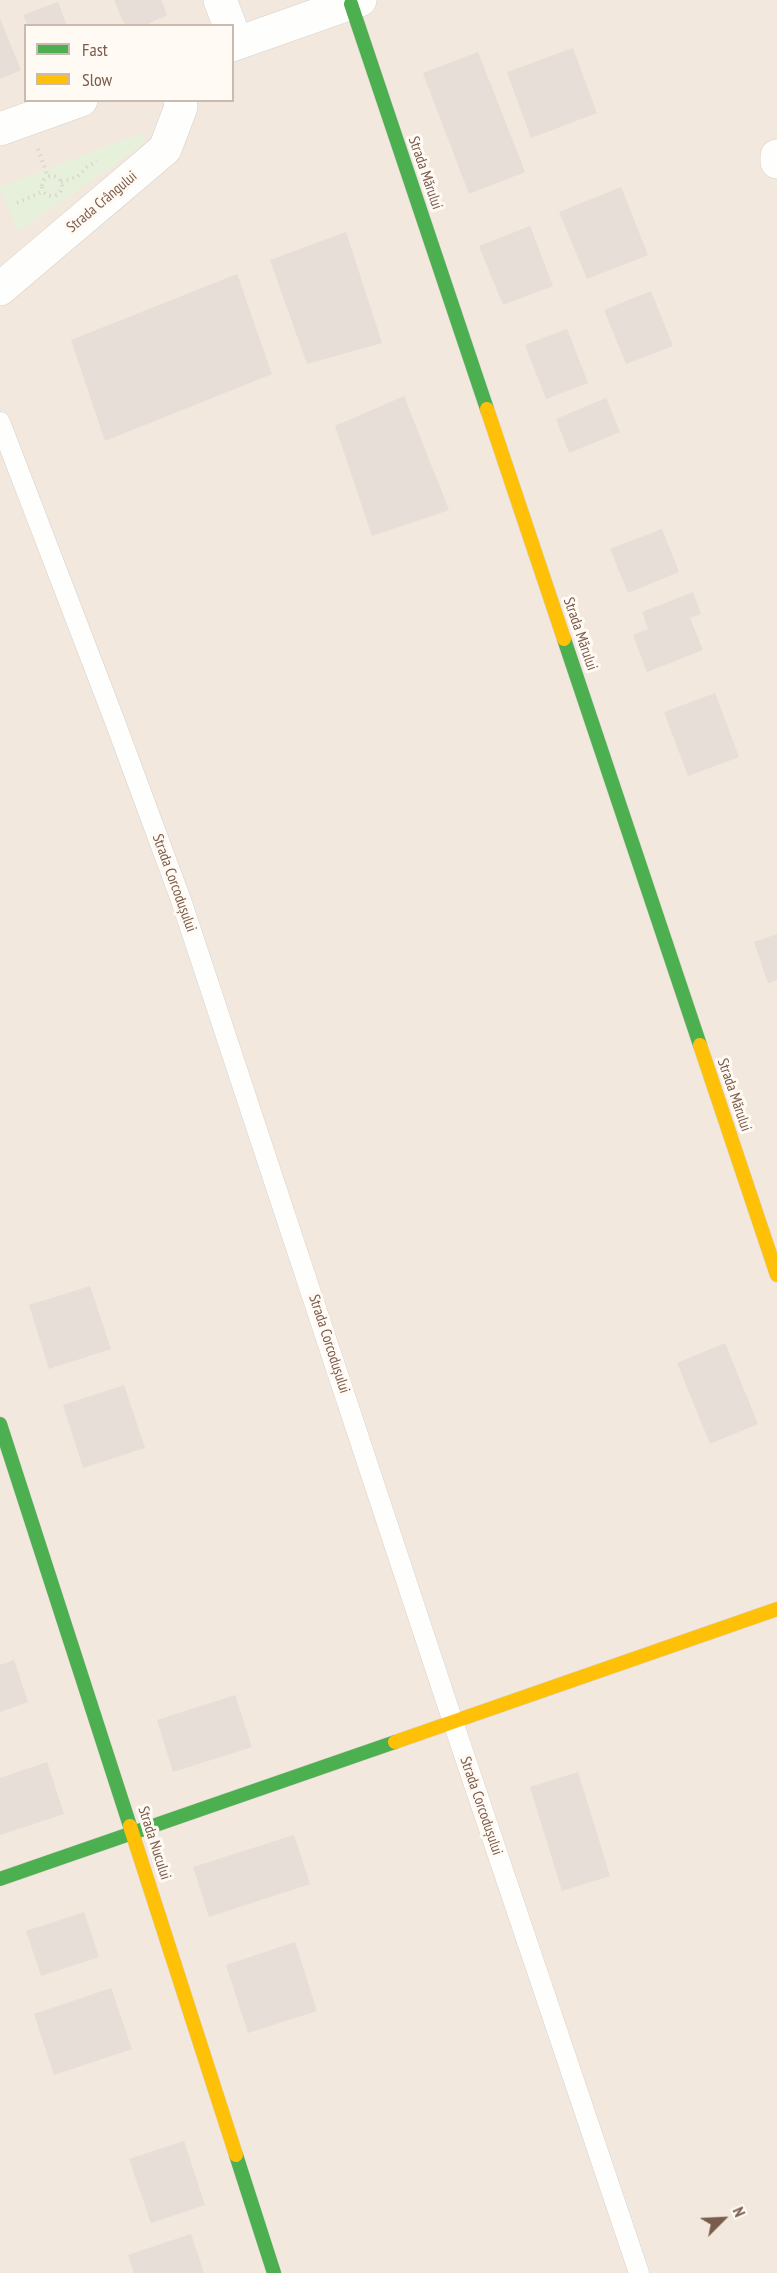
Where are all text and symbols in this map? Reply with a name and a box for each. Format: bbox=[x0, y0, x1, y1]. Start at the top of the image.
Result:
legend bbox=[24, 24, 234, 102]
text: Fast bbox=[82, 38, 108, 61]
text: Slow bbox=[82, 68, 112, 91]
street label: Strada Mărului bbox=[404, 134, 446, 212]
street label: Strada Crângului bbox=[63, 167, 141, 237]
street label: Strada Mărului bbox=[559, 595, 601, 673]
street label: Strada Corcodușului bbox=[148, 832, 200, 934]
street label: Strada Mărului bbox=[713, 1056, 755, 1134]
street label: Strada Corcodușului bbox=[305, 1292, 353, 1396]
street label: Strada Corcodușului bbox=[456, 1754, 506, 1858]
street label: Strada Nucului bbox=[134, 1804, 174, 1882]
north arrow bbox=[693, 2189, 753, 2249]
text: N bbox=[729, 2204, 750, 2220]

